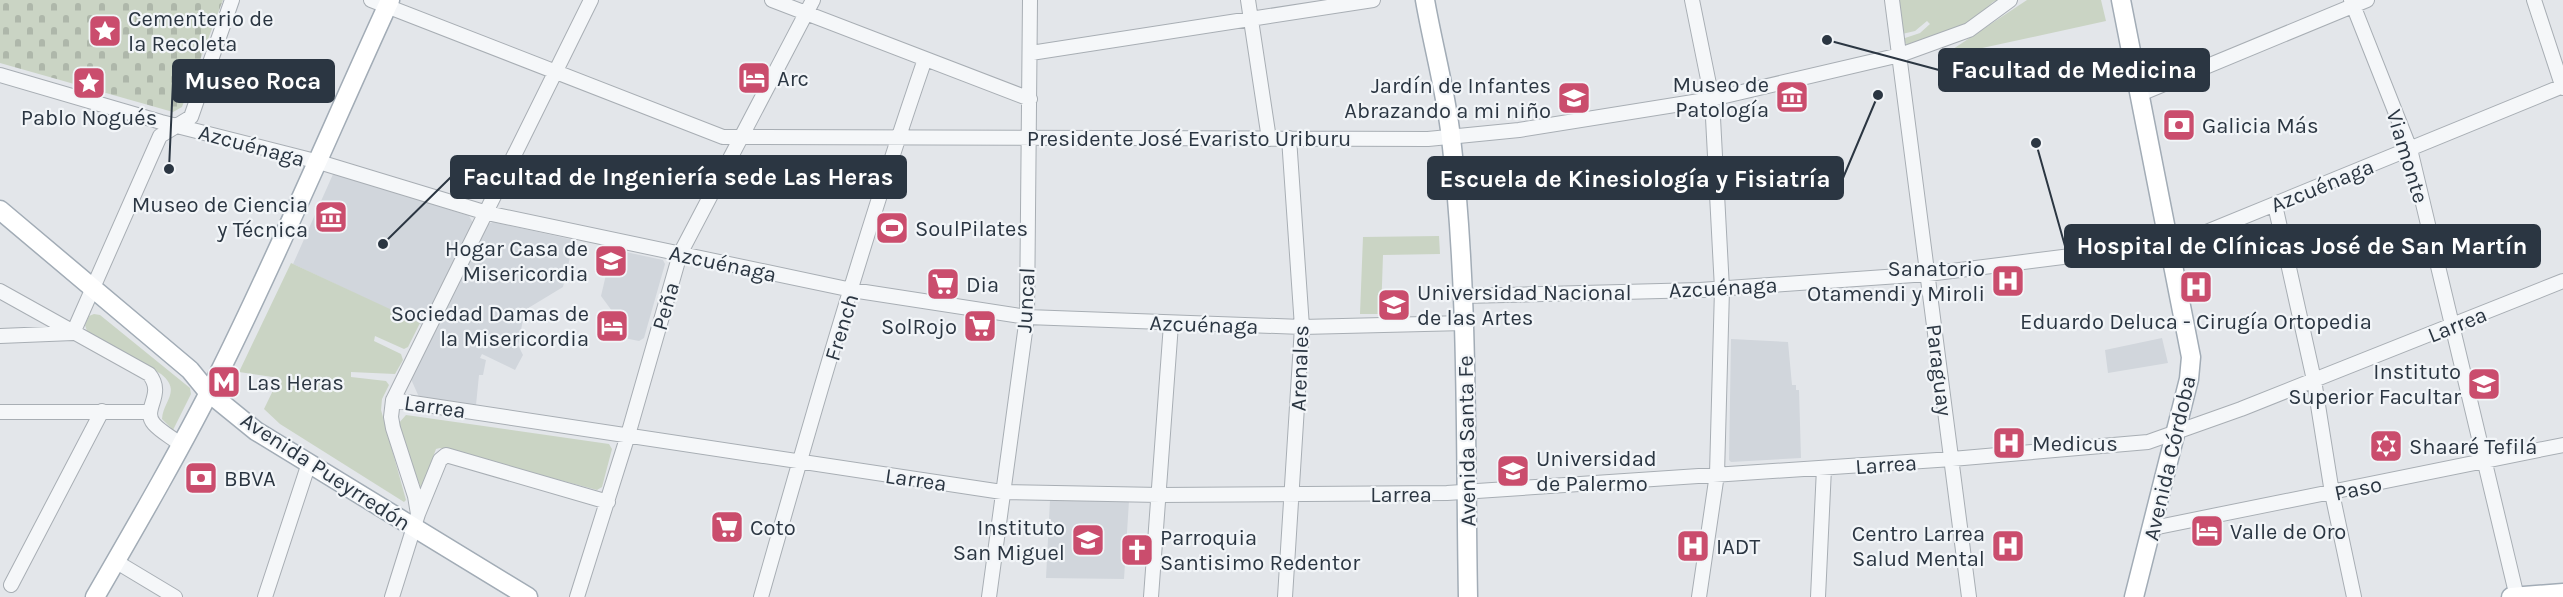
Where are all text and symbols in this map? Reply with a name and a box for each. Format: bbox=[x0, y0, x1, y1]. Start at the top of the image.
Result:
place label: Cementerio de la Recoleta bbox=[128, 6, 274, 57]
place icon: Cementerio de la Recoleta bbox=[87, 13, 123, 49]
callout: Facultad de Medicina bbox=[1939, 49, 2209, 91]
text: Facultad de Medicina bbox=[1951, 56, 2197, 84]
callout: Museo Roca bbox=[173, 60, 334, 102]
hotel icon: Arc bbox=[736, 60, 772, 96]
place icon: Pablo Nogués bbox=[71, 65, 107, 101]
place label: Arc bbox=[777, 66, 809, 92]
text: Museo Roca bbox=[185, 67, 321, 95]
place label: Museo de Patología bbox=[1673, 72, 1769, 123]
place label: Jardín de Infantes Abrazando a mi niño bbox=[1344, 73, 1551, 124]
museum icon: Museo de Patología bbox=[1774, 79, 1810, 115]
school or university icon: Jardín de Infantes Abrazando a mi niño bbox=[1556, 80, 1592, 116]
place label: Pablo Nogués bbox=[21, 105, 157, 131]
street label: Viamonte bbox=[2381, 106, 2434, 206]
bank icon: Galicia Más bbox=[2161, 107, 2197, 143]
place label: Galicia Más bbox=[2202, 113, 2319, 139]
street label: Azcuénaga bbox=[196, 119, 308, 173]
street label: Presidente José Evaristo Uriburu bbox=[1027, 126, 1351, 152]
street label: Azcuénaga bbox=[2267, 153, 2378, 218]
callout: Facultad de Ingeniería sede Las Heras bbox=[451, 156, 906, 198]
callout: Escuela de Kinesiología y Fisiatría bbox=[1428, 157, 1843, 199]
text: Facultad de Ingeniería sede Las Heras bbox=[463, 163, 893, 191]
text: Escuela de Kinesiología y Fisiatría bbox=[1440, 165, 1830, 193]
place label: Museo de Ciencia y Técnica bbox=[132, 192, 308, 243]
museum icon: Museo de Ciencia y Técnica bbox=[313, 199, 349, 235]
sports icon: SoulPilates bbox=[874, 210, 910, 246]
place label: SoulPilates bbox=[915, 216, 1028, 242]
callout: Hospital de Clínicas José de San Martín bbox=[2065, 225, 2540, 267]
text: Hospital de Clínicas José de San Martín bbox=[2076, 232, 2528, 260]
place label: Hogar Casa de Misericordia bbox=[445, 236, 588, 287]
street label: Azcuénaga bbox=[667, 240, 779, 288]
school or university icon: Hogar Casa de Misericordia bbox=[593, 243, 629, 279]
place label: Sanatorio Otamendi y Miroli bbox=[1807, 256, 1985, 307]
hospital icon: Sanatorio Otamendi y Miroli bbox=[1990, 263, 2026, 299]
supermarket icon: Dia bbox=[925, 266, 961, 302]
street label: Juncal bbox=[1011, 267, 1041, 333]
hospital icon: Eduardo Deluca - Cirugía Ortopedia bbox=[2178, 269, 2214, 305]
place label: Dia bbox=[966, 272, 999, 298]
street label: Azcuénaga bbox=[1668, 272, 1778, 304]
street label: Peña bbox=[647, 279, 685, 333]
place label: Universidad Nacional de las Artes bbox=[1417, 280, 1632, 331]
school or university icon: Universidad Nacional de las Artes bbox=[1376, 287, 1412, 323]
street label: French bbox=[819, 291, 864, 364]
place label: Sociedad Damas de la Misericordia bbox=[391, 301, 589, 352]
street label: Larrea bbox=[2424, 301, 2491, 349]
hotel icon: Sociedad Damas de la Misericordia bbox=[594, 308, 630, 344]
supermarket icon: SolRojo bbox=[962, 308, 998, 344]
place label: Eduardo Deluca - Cirugía Ortopedia bbox=[2020, 309, 2372, 335]
street label: Azcuénaga bbox=[1149, 310, 1259, 340]
place label: SolRojo bbox=[881, 314, 957, 340]
street label: Paraguay bbox=[1920, 323, 1958, 418]
street label: Arenales bbox=[1286, 324, 1314, 412]
street label: Avenida Santa Fe bbox=[1453, 355, 1481, 527]
place label: Instituto Superior Facultar bbox=[2288, 359, 2461, 410]
metro station icon: Las Heras bbox=[206, 364, 242, 400]
school or university icon: Instituto Superior Facultar bbox=[2466, 366, 2502, 402]
place label: Las Heras bbox=[247, 370, 344, 396]
street label: Avenida Córdoba bbox=[2138, 373, 2202, 543]
street label: Larrea bbox=[402, 390, 467, 424]
street label: Avenida Pueyrredón bbox=[236, 407, 415, 536]
hospital icon: Medicus bbox=[1991, 425, 2027, 461]
synagogue icon: Shaaré Tefilá bbox=[2368, 428, 2404, 464]
place label: Medicus bbox=[2032, 431, 2118, 457]
place label: Shaaré Tefilá bbox=[2409, 434, 2537, 460]
place label: Universidad de Palermo bbox=[1536, 446, 1657, 497]
street label: Larrea bbox=[1854, 450, 1918, 480]
school or university icon: Universidad de Palermo bbox=[1495, 453, 1531, 489]
bank icon: BBVA bbox=[183, 460, 219, 496]
street label: Larrea bbox=[883, 463, 948, 497]
place label: BBVA bbox=[224, 466, 276, 492]
street label: Paso bbox=[2332, 471, 2384, 507]
street label: Larrea bbox=[1370, 482, 1432, 508]
supermarket icon: Coto bbox=[709, 509, 745, 545]
hotel icon: Valle de Oro bbox=[2189, 513, 2225, 549]
place label: Coto bbox=[750, 515, 796, 541]
place label: Instituto San Miguel bbox=[953, 515, 1065, 566]
place label: Valle de Oro bbox=[2230, 519, 2346, 545]
place label: Centro Larrea Salud Mental bbox=[1852, 521, 1985, 572]
school or university icon: Instituto San Miguel bbox=[1070, 522, 1106, 558]
place label: Parroquia Santisimo Redentor bbox=[1160, 525, 1360, 576]
hospital icon: IADT bbox=[1675, 528, 1711, 564]
hospital icon: Centro Larrea Salud Mental bbox=[1990, 528, 2026, 564]
church icon: Parroquia Santisimo Redentor bbox=[1119, 532, 1155, 568]
place label: IADT bbox=[1716, 534, 1760, 560]

